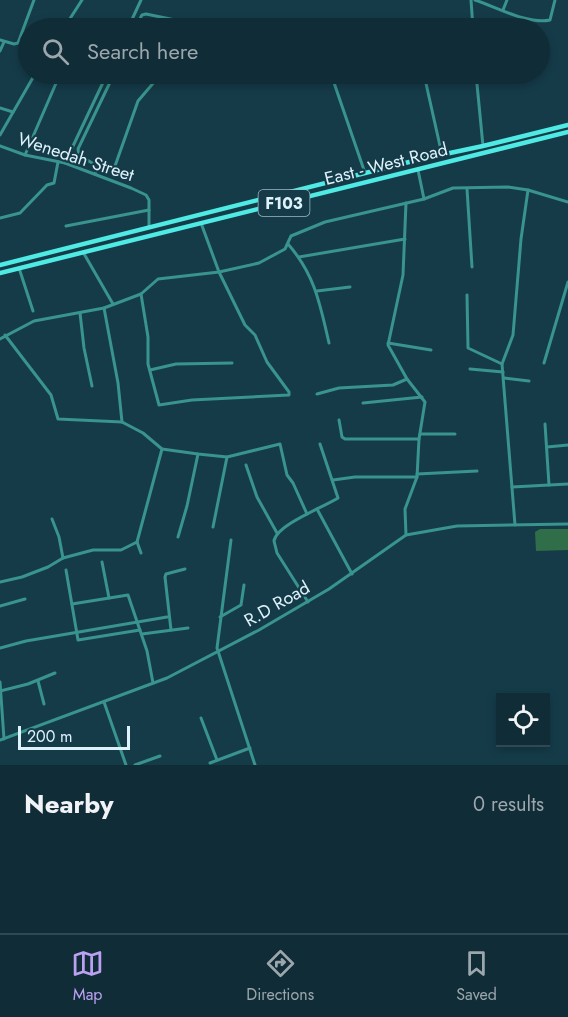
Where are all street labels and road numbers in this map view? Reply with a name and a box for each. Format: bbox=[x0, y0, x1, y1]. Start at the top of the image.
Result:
street label: Wenedah Street bbox=[14, 126, 138, 188]
street label: East - West Road bbox=[322, 136, 450, 192]
road number: F103 bbox=[258, 190, 310, 216]
street label: R.D Road bbox=[239, 575, 315, 633]

